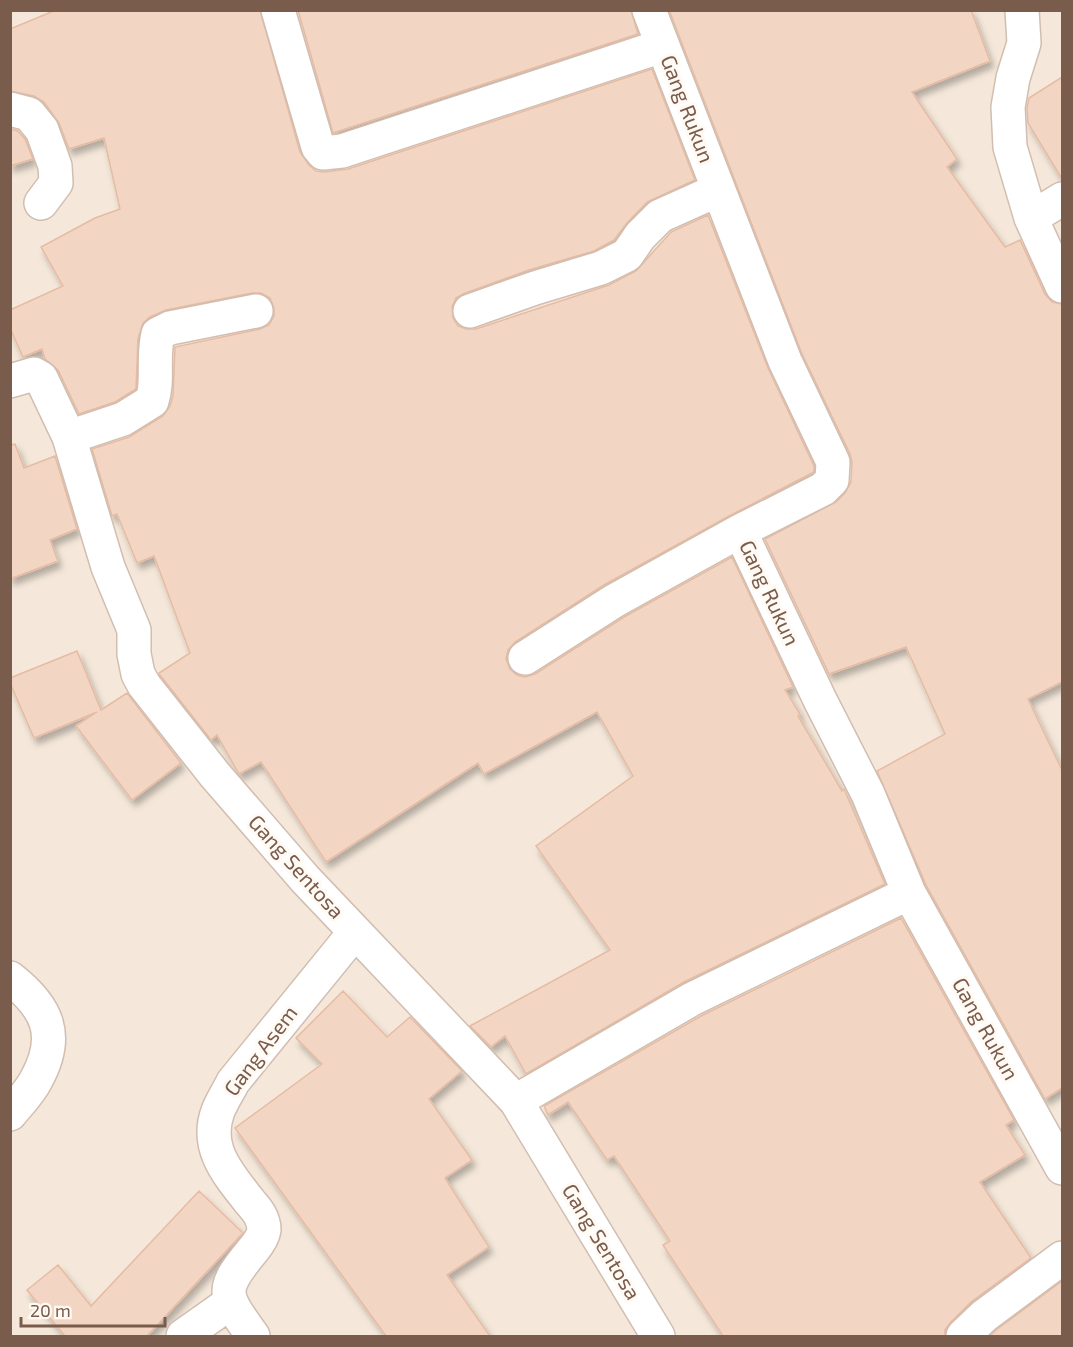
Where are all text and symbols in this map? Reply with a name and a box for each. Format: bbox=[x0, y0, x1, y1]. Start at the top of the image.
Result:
street label: Gang Rukun bbox=[656, 51, 720, 166]
street label: Gang Rukun bbox=[735, 536, 806, 649]
street label: Gang Sentosa bbox=[244, 809, 350, 923]
street label: Gang Rukun bbox=[948, 973, 1025, 1084]
street label: Gang Asem bbox=[218, 1000, 302, 1100]
street label: Gang Sentosa bbox=[558, 1179, 647, 1304]
scale bar bbox=[21, 1290, 165, 1328]
text: 20 m bbox=[30, 1299, 71, 1321]

